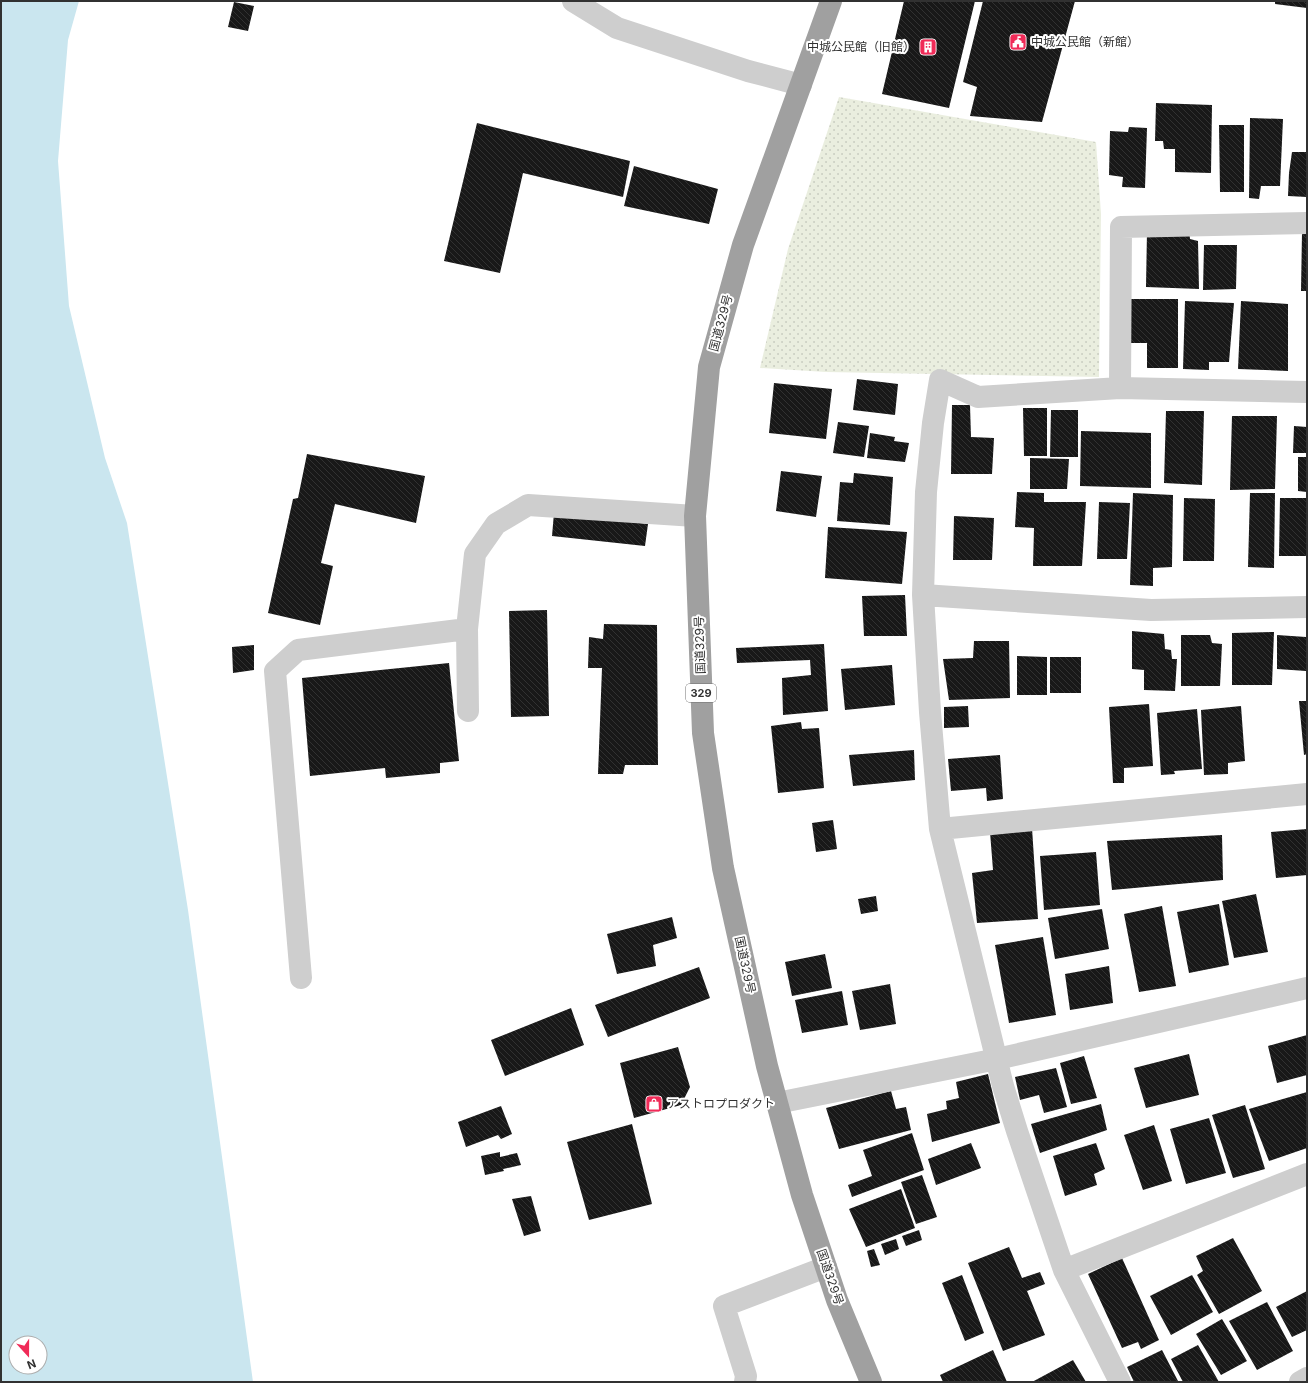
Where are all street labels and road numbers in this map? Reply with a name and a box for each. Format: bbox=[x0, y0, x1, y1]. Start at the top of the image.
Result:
street label: 国道329号 bbox=[706, 293, 735, 353]
street label: 国道329号 bbox=[691, 616, 708, 674]
road number: 329 bbox=[686, 684, 716, 702]
street label: 国道329号 bbox=[732, 935, 759, 995]
street label: 国道329号 bbox=[814, 1247, 847, 1307]

